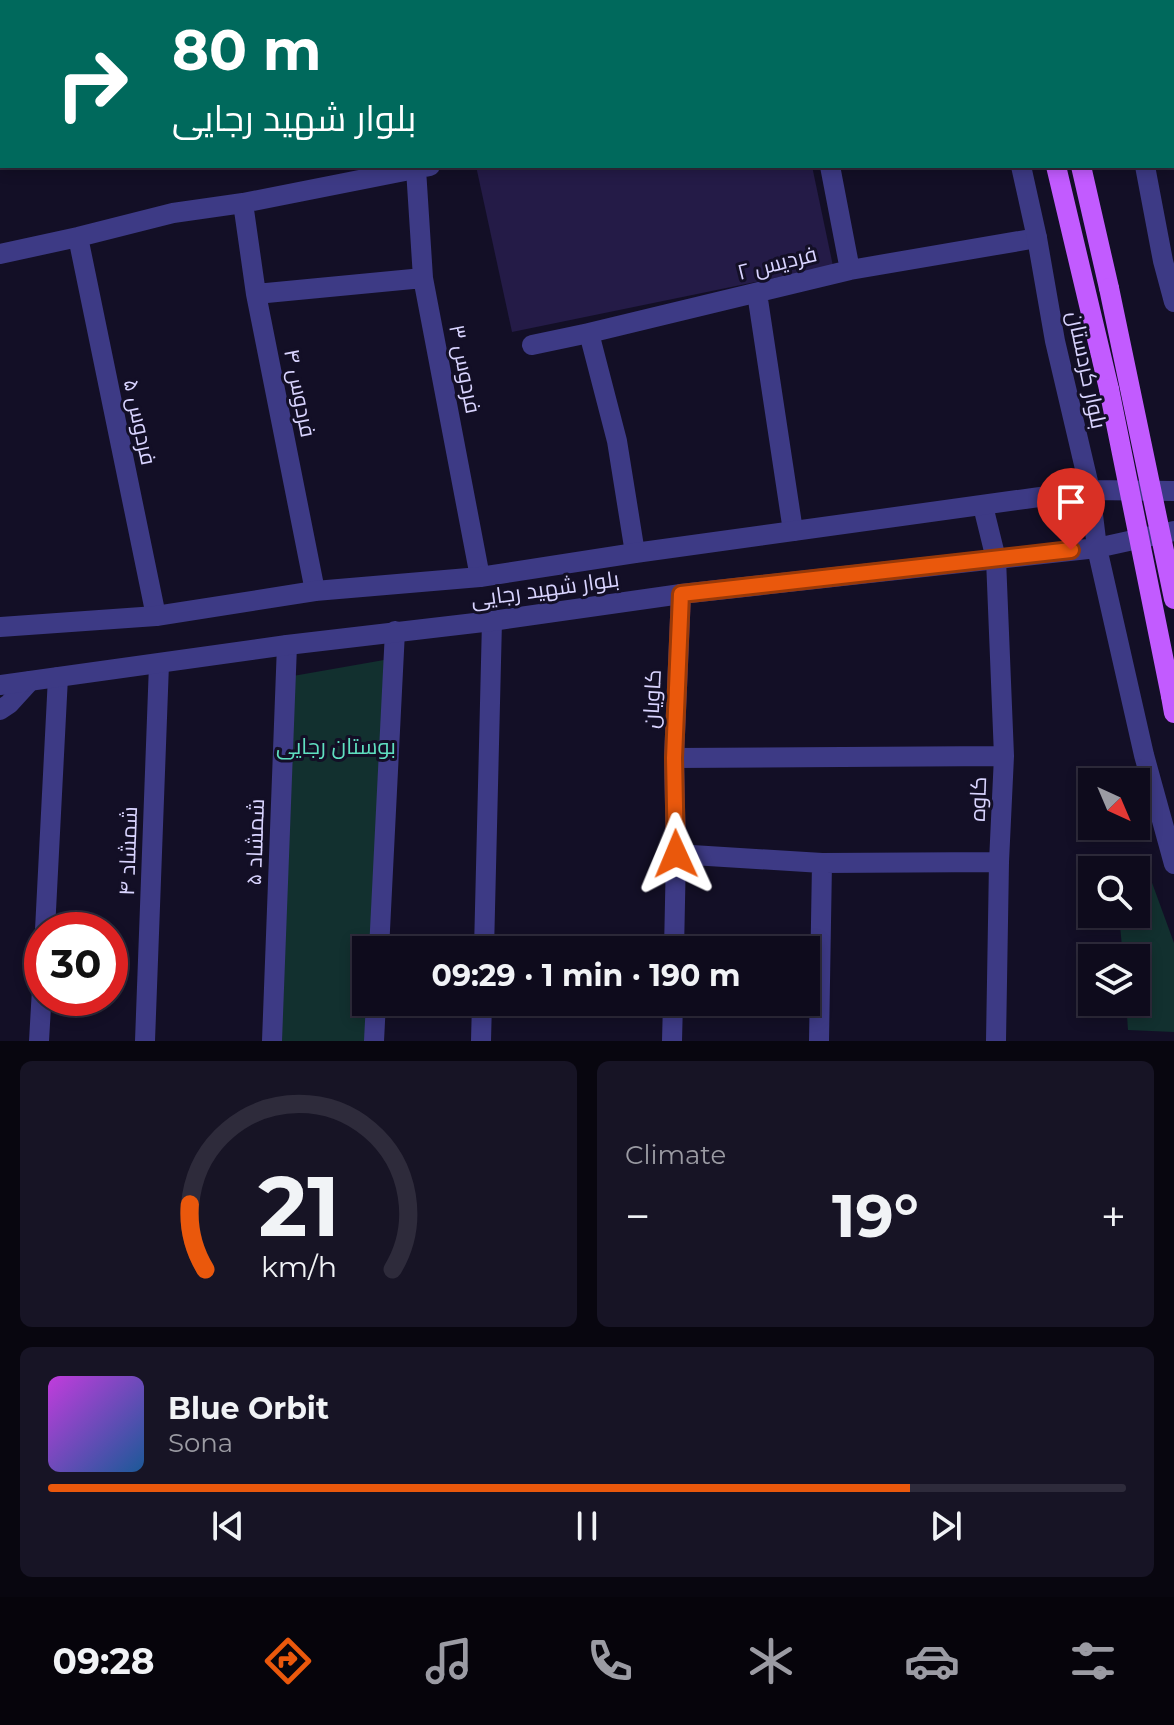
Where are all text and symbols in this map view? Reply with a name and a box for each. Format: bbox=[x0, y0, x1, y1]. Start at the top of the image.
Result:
text: 80 m bbox=[172, 16, 322, 84]
icon: right bbox=[40, 32, 144, 136]
text: بلوار شهید رجایی bbox=[172, 96, 416, 140]
street label: فردیس ۲ bbox=[734, 240, 820, 286]
street label: بلوار کردستان bbox=[1061, 309, 1113, 431]
street label: فردوس ۳ bbox=[443, 322, 487, 416]
street label: فردوس ۴ bbox=[278, 346, 322, 440]
street label: فردوس ۵ bbox=[118, 377, 162, 467]
pin bbox=[1037, 468, 1105, 550]
icon: arrive bbox=[1049, 480, 1093, 524]
street label: بلوار شهید رجایی bbox=[469, 565, 621, 613]
street label: کاویان bbox=[637, 669, 667, 729]
park label: بوستان رجایی bbox=[276, 733, 396, 760]
north arrow bbox=[1078, 768, 1150, 840]
map controls bbox=[1078, 768, 1150, 1016]
street label: کاوه bbox=[964, 776, 992, 822]
street label: شمشاد ۵ bbox=[240, 798, 270, 886]
street label: شمشاد ۴ bbox=[113, 806, 143, 896]
position arrow bbox=[634, 812, 718, 896]
button: search bbox=[1078, 856, 1150, 928]
speed limit sign: 30 bbox=[24, 912, 128, 1016]
button: layers bbox=[1078, 944, 1150, 1016]
text: 09:29 · 1 min · 190 m bbox=[432, 957, 740, 994]
text: Climate bbox=[625, 1139, 726, 1171]
text: 21 bbox=[258, 1155, 339, 1257]
text: 19° bbox=[832, 1179, 919, 1252]
text: − bbox=[625, 1189, 650, 1243]
text: + bbox=[1101, 1189, 1126, 1243]
text: km/h bbox=[260, 1249, 337, 1284]
text: Blue Orbit bbox=[168, 1390, 329, 1427]
text: Sona bbox=[168, 1427, 233, 1459]
icon: previous bbox=[206, 1504, 250, 1548]
icon: pause bbox=[565, 1504, 609, 1548]
icon: next bbox=[924, 1504, 968, 1548]
icon: directions bbox=[260, 1633, 316, 1689]
icon: music bbox=[421, 1633, 477, 1689]
icon: phone bbox=[582, 1633, 638, 1689]
icon: climate bbox=[743, 1633, 799, 1689]
icon: car bbox=[904, 1633, 960, 1689]
icon: filters bbox=[1065, 1633, 1121, 1689]
text: 09:28 bbox=[53, 1639, 154, 1683]

